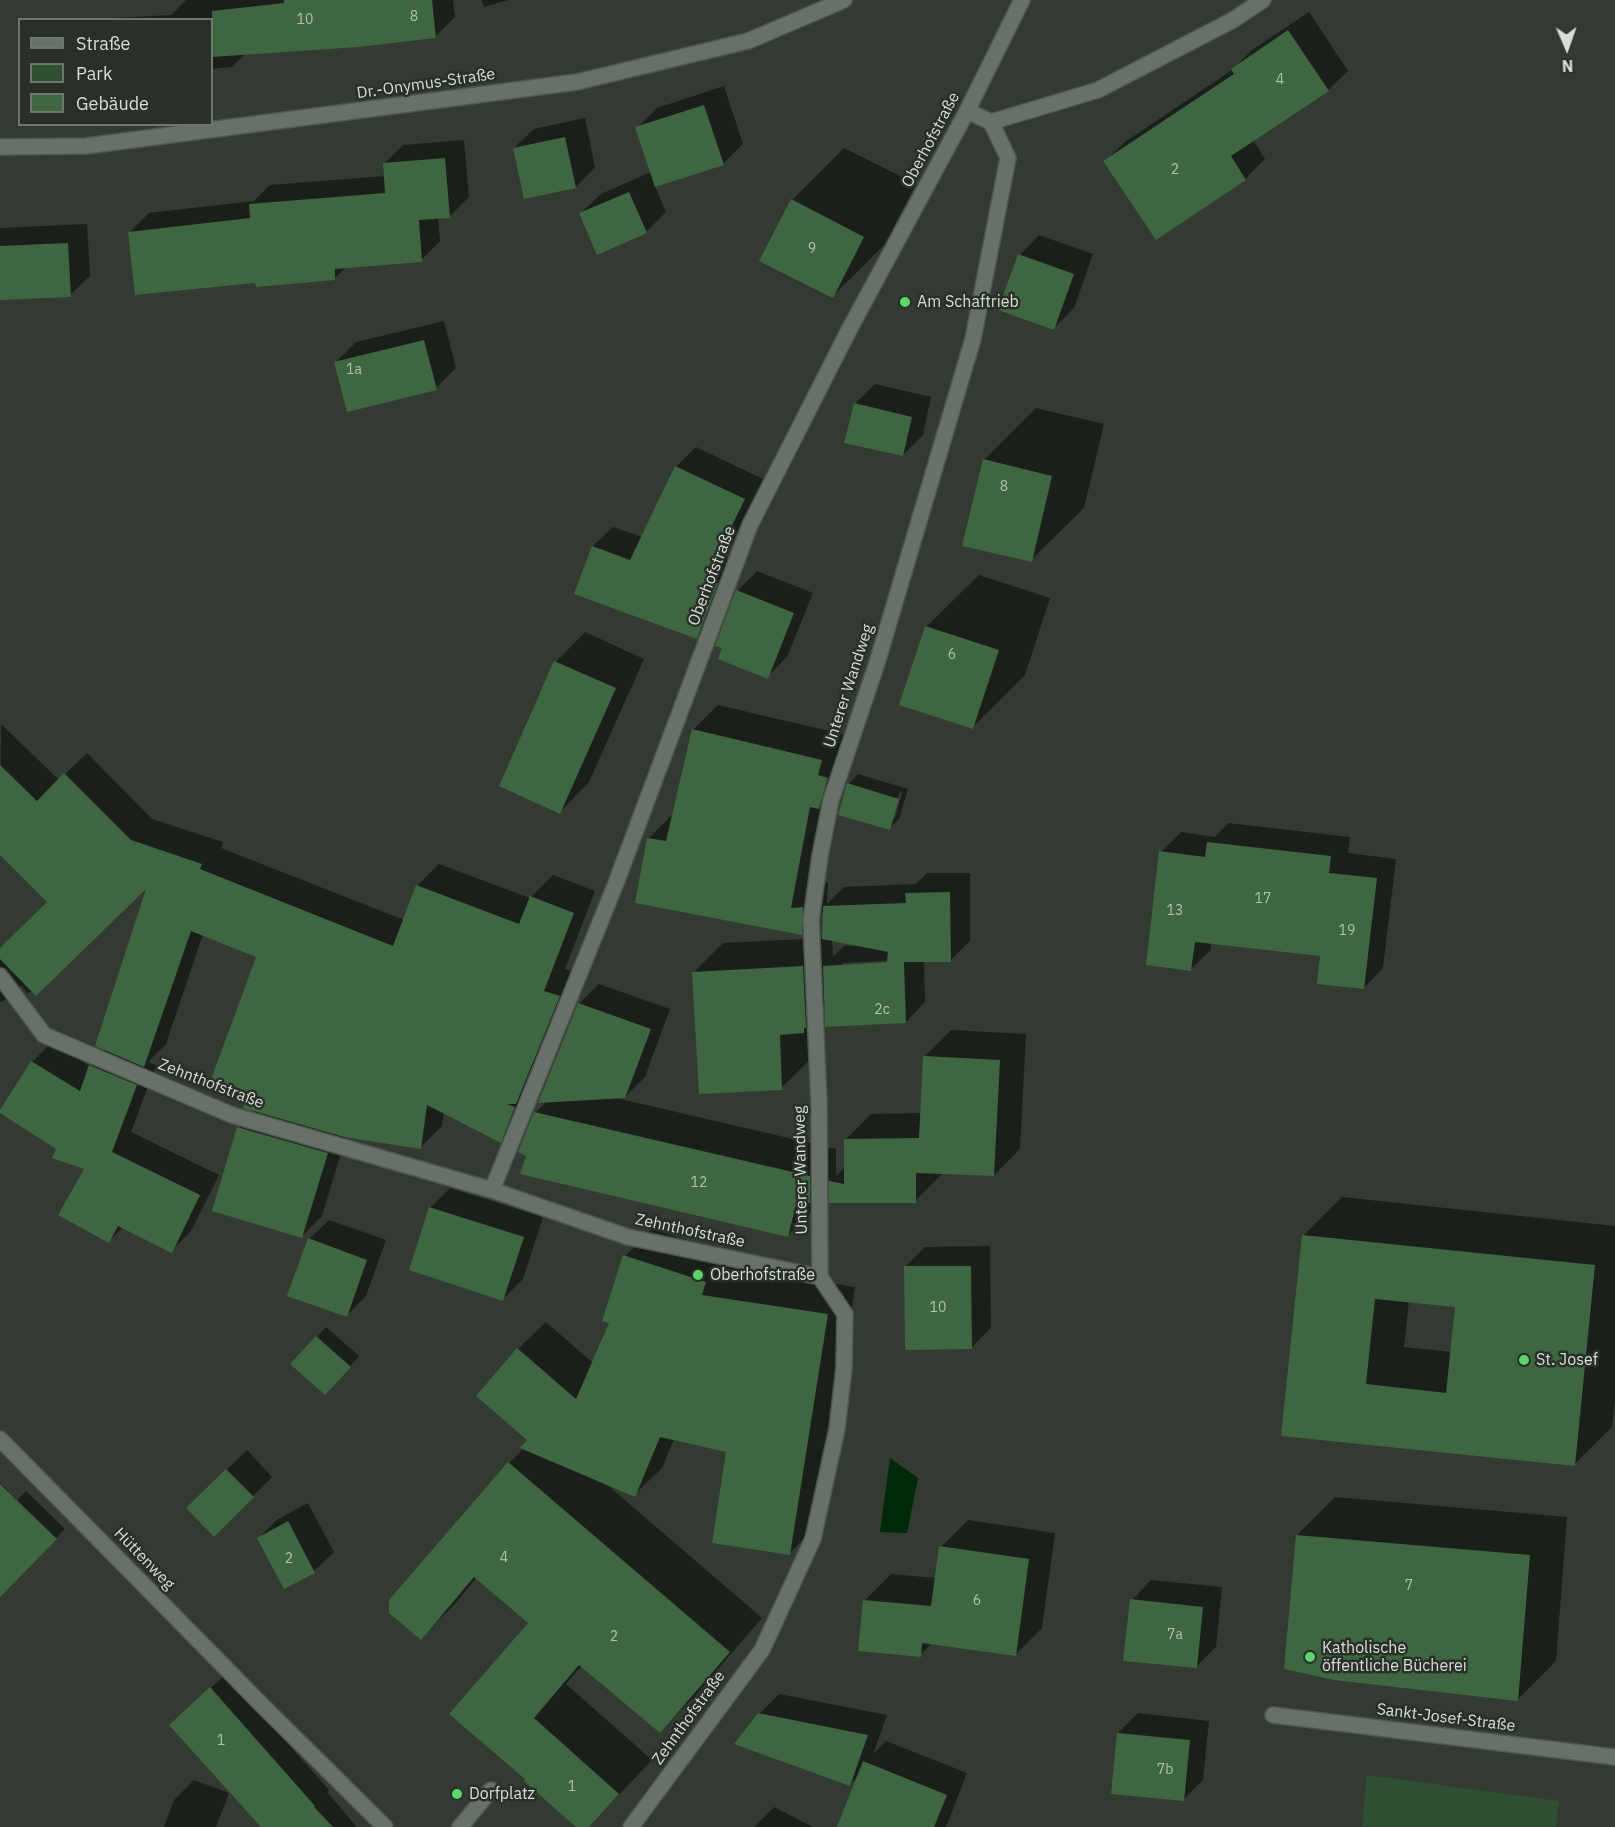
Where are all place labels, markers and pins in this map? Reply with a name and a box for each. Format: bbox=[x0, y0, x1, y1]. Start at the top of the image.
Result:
place label: Am Schaftrieb bbox=[917, 292, 1019, 312]
marker: Am Schaftrieb bbox=[898, 295, 912, 309]
place label: Oberhofstraße bbox=[710, 1265, 815, 1285]
marker: Oberhofstraße bbox=[691, 1268, 705, 1282]
place label: St. Josef bbox=[1536, 1350, 1598, 1370]
marker: St. Josef bbox=[1517, 1353, 1531, 1367]
place label: Katholische öffentliche Bücherei bbox=[1322, 1638, 1467, 1676]
marker: Katholische öffentliche Bücherei bbox=[1303, 1650, 1317, 1664]
place label: Dorfplatz bbox=[469, 1784, 535, 1804]
marker: Dorfplatz bbox=[450, 1787, 464, 1801]

